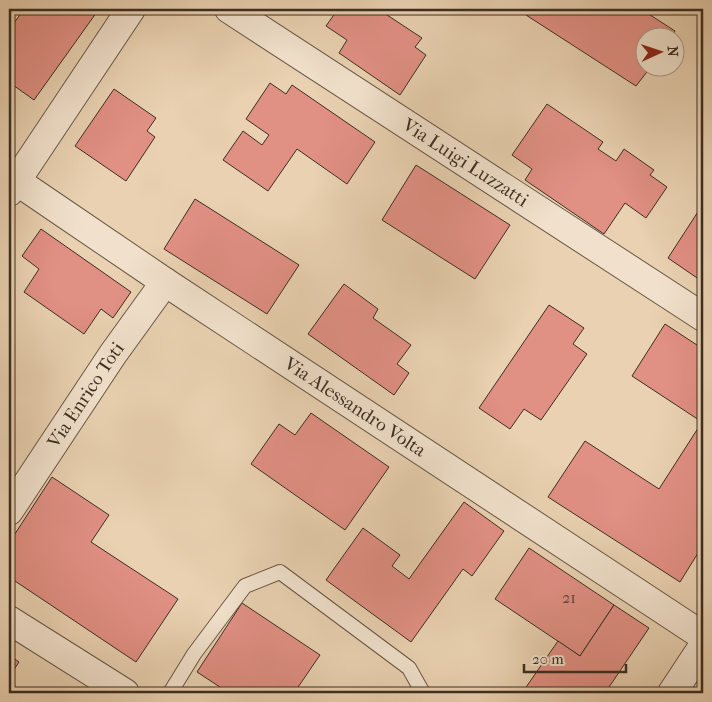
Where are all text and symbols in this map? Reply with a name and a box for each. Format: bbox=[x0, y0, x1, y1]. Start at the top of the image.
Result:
north arrow bbox=[634, 28, 684, 78]
text: N bbox=[664, 46, 681, 57]
street label: Via Luigi Luzzatti bbox=[398, 113, 533, 212]
street label: Via Enrico Toti bbox=[42, 338, 129, 453]
street label: Via Alessandro Volta bbox=[279, 352, 430, 462]
house number: 21 bbox=[562, 588, 576, 607]
scale bar bbox=[524, 642, 627, 674]
text: 20 m bbox=[532, 650, 564, 668]

